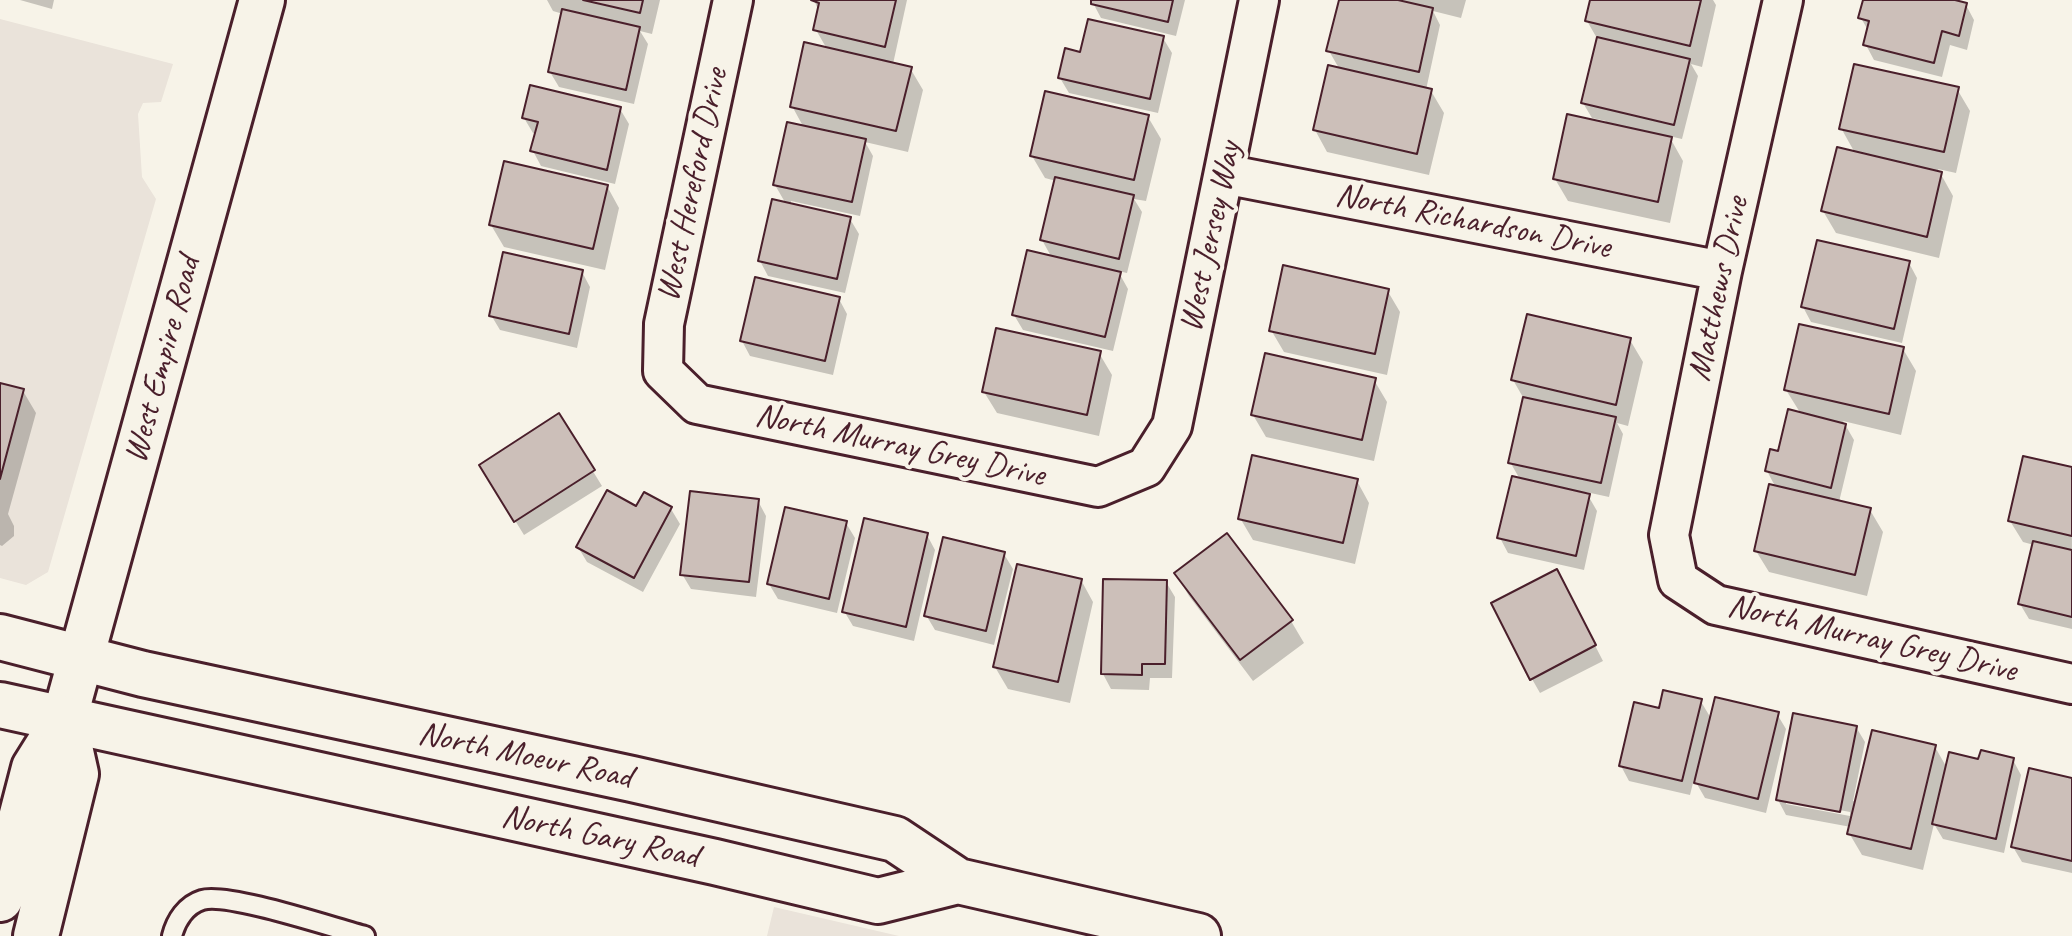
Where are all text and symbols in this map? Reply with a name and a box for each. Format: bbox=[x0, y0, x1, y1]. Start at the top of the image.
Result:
street label: West Hereford Drive bbox=[648, 65, 738, 305]
street label: West Jersey Way bbox=[1171, 138, 1251, 336]
street label: North Richardson Drive bbox=[1332, 175, 1614, 269]
street label: Matthews Drive bbox=[1680, 193, 1758, 385]
street label: West Empire Road bbox=[116, 253, 210, 467]
street label: North Murray Grey Drive bbox=[752, 395, 1048, 497]
street label: North Murray Grey Drive bbox=[1724, 586, 2020, 692]
street label: North Moeur Road bbox=[415, 713, 635, 799]
street label: North Gary Road bbox=[498, 796, 702, 878]

